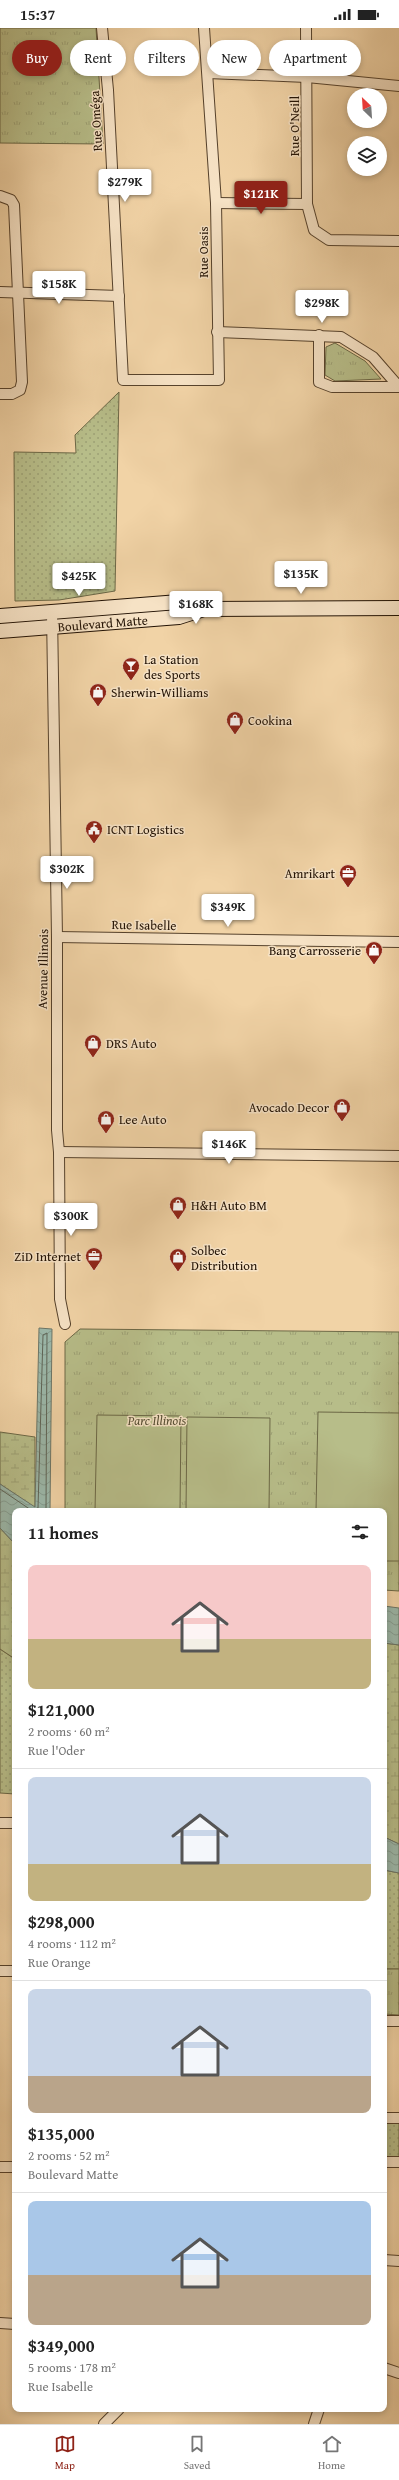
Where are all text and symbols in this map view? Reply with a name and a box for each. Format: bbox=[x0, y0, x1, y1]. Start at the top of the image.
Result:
text: 15:37 bbox=[20, 4, 55, 25]
chip: Buy bbox=[12, 40, 62, 76]
chip: Rent bbox=[70, 40, 126, 76]
chip: Filters bbox=[134, 40, 199, 76]
chip: New bbox=[207, 40, 261, 76]
chip: Apartment bbox=[269, 40, 361, 76]
north arrow bbox=[347, 88, 387, 128]
map controls bbox=[347, 88, 387, 176]
street label: Rue Oméga bbox=[85, 89, 107, 152]
street label: Rue O'Neill bbox=[285, 96, 304, 156]
button: layers bbox=[347, 136, 387, 176]
pin: $279K bbox=[97, 169, 153, 203]
text: $279K bbox=[107, 172, 143, 191]
pin: $121K bbox=[233, 181, 289, 215]
text: $121K bbox=[243, 184, 279, 203]
street label: Rue Oasis bbox=[194, 226, 213, 278]
pin: $158K bbox=[31, 271, 87, 305]
text: $158K bbox=[41, 274, 77, 293]
pin: $298K bbox=[294, 290, 350, 324]
text: $298K bbox=[304, 293, 340, 312]
pin: $135K bbox=[273, 561, 329, 595]
pin: $425K bbox=[51, 563, 107, 597]
text: $135K bbox=[283, 564, 319, 583]
text: $425K bbox=[61, 566, 97, 585]
pin: $168K bbox=[168, 591, 224, 625]
text: $168K bbox=[178, 594, 214, 613]
street label: Boulevard Matte bbox=[57, 610, 148, 636]
place label: La Station des Sports bbox=[144, 650, 200, 684]
bar icon: La Station des Sports bbox=[121, 656, 141, 681]
shop icon: Sherwin-Williams bbox=[88, 682, 108, 707]
place label: Sherwin-Williams bbox=[111, 683, 208, 702]
shop icon: Cookina bbox=[225, 710, 245, 735]
place label: Cookina bbox=[248, 711, 293, 730]
public building icon: ICNT Logistics bbox=[84, 819, 104, 844]
place label: ICNT Logistics bbox=[107, 820, 184, 839]
pin: $302K bbox=[39, 856, 95, 890]
text: $302K bbox=[49, 859, 85, 878]
office icon: Amrikart bbox=[338, 863, 358, 888]
place label: Amrikart bbox=[285, 864, 335, 883]
pin: $349K bbox=[200, 894, 256, 928]
text: $349K bbox=[210, 897, 246, 916]
street label: Rue Isabelle bbox=[111, 915, 177, 935]
street label: Avenue Illinois bbox=[33, 929, 53, 1009]
shop icon: Bang Carrosserie bbox=[364, 940, 384, 965]
place label: Bang Carrosserie bbox=[269, 941, 361, 960]
shop icon: DRS Auto bbox=[83, 1033, 103, 1058]
place label: DRS Auto bbox=[106, 1034, 157, 1053]
shop icon: Avocado Decor bbox=[332, 1097, 352, 1122]
place label: Avocado Decor bbox=[249, 1098, 330, 1117]
shop icon: Lee Auto bbox=[96, 1109, 116, 1134]
place label: Lee Auto bbox=[119, 1110, 167, 1129]
pin: $146K bbox=[201, 1131, 257, 1165]
text: $146K bbox=[211, 1134, 247, 1153]
shop icon: H&H Auto BM bbox=[168, 1195, 188, 1220]
place label: H&H Auto BM bbox=[191, 1196, 267, 1215]
pin: $300K bbox=[43, 1203, 99, 1237]
text: $300K bbox=[53, 1206, 89, 1225]
place label: Solbec Distribution bbox=[191, 1241, 258, 1275]
office icon: ZiD Internet bbox=[84, 1246, 104, 1271]
place label: ZiD Internet bbox=[14, 1247, 81, 1266]
shop icon: Solbec Distribution bbox=[168, 1247, 188, 1272]
park label: Parc Illinois bbox=[127, 1411, 187, 1430]
text: 11 homes bbox=[28, 1520, 99, 1545]
icon: filters bbox=[349, 1521, 371, 1543]
icon: home bbox=[164, 1591, 236, 1663]
text: $121,000 bbox=[28, 1697, 94, 1722]
text: 2 rooms · 60 m² bbox=[28, 1722, 110, 1741]
text: Rue l'Oder bbox=[28, 1741, 85, 1760]
icon: home bbox=[164, 1803, 236, 1875]
text: $298,000 bbox=[28, 1909, 94, 1934]
text: 4 rooms · 112 m² bbox=[28, 1934, 116, 1953]
text: Rue Orange bbox=[28, 1953, 91, 1972]
icon: home bbox=[164, 2015, 236, 2087]
text: $135,000 bbox=[28, 2121, 94, 2146]
text: 2 rooms · 52 m² bbox=[28, 2146, 110, 2165]
text: Boulevard Matte bbox=[28, 2165, 118, 2184]
icon: home bbox=[164, 2227, 236, 2299]
text: $349,000 bbox=[28, 2333, 94, 2358]
text: 5 rooms · 178 m² bbox=[28, 2358, 116, 2377]
text: Rue Isabelle bbox=[28, 2377, 93, 2396]
tab: Map bbox=[54, 2433, 76, 2473]
tab: Saved bbox=[184, 2433, 210, 2473]
tab: Home bbox=[318, 2433, 345, 2473]

